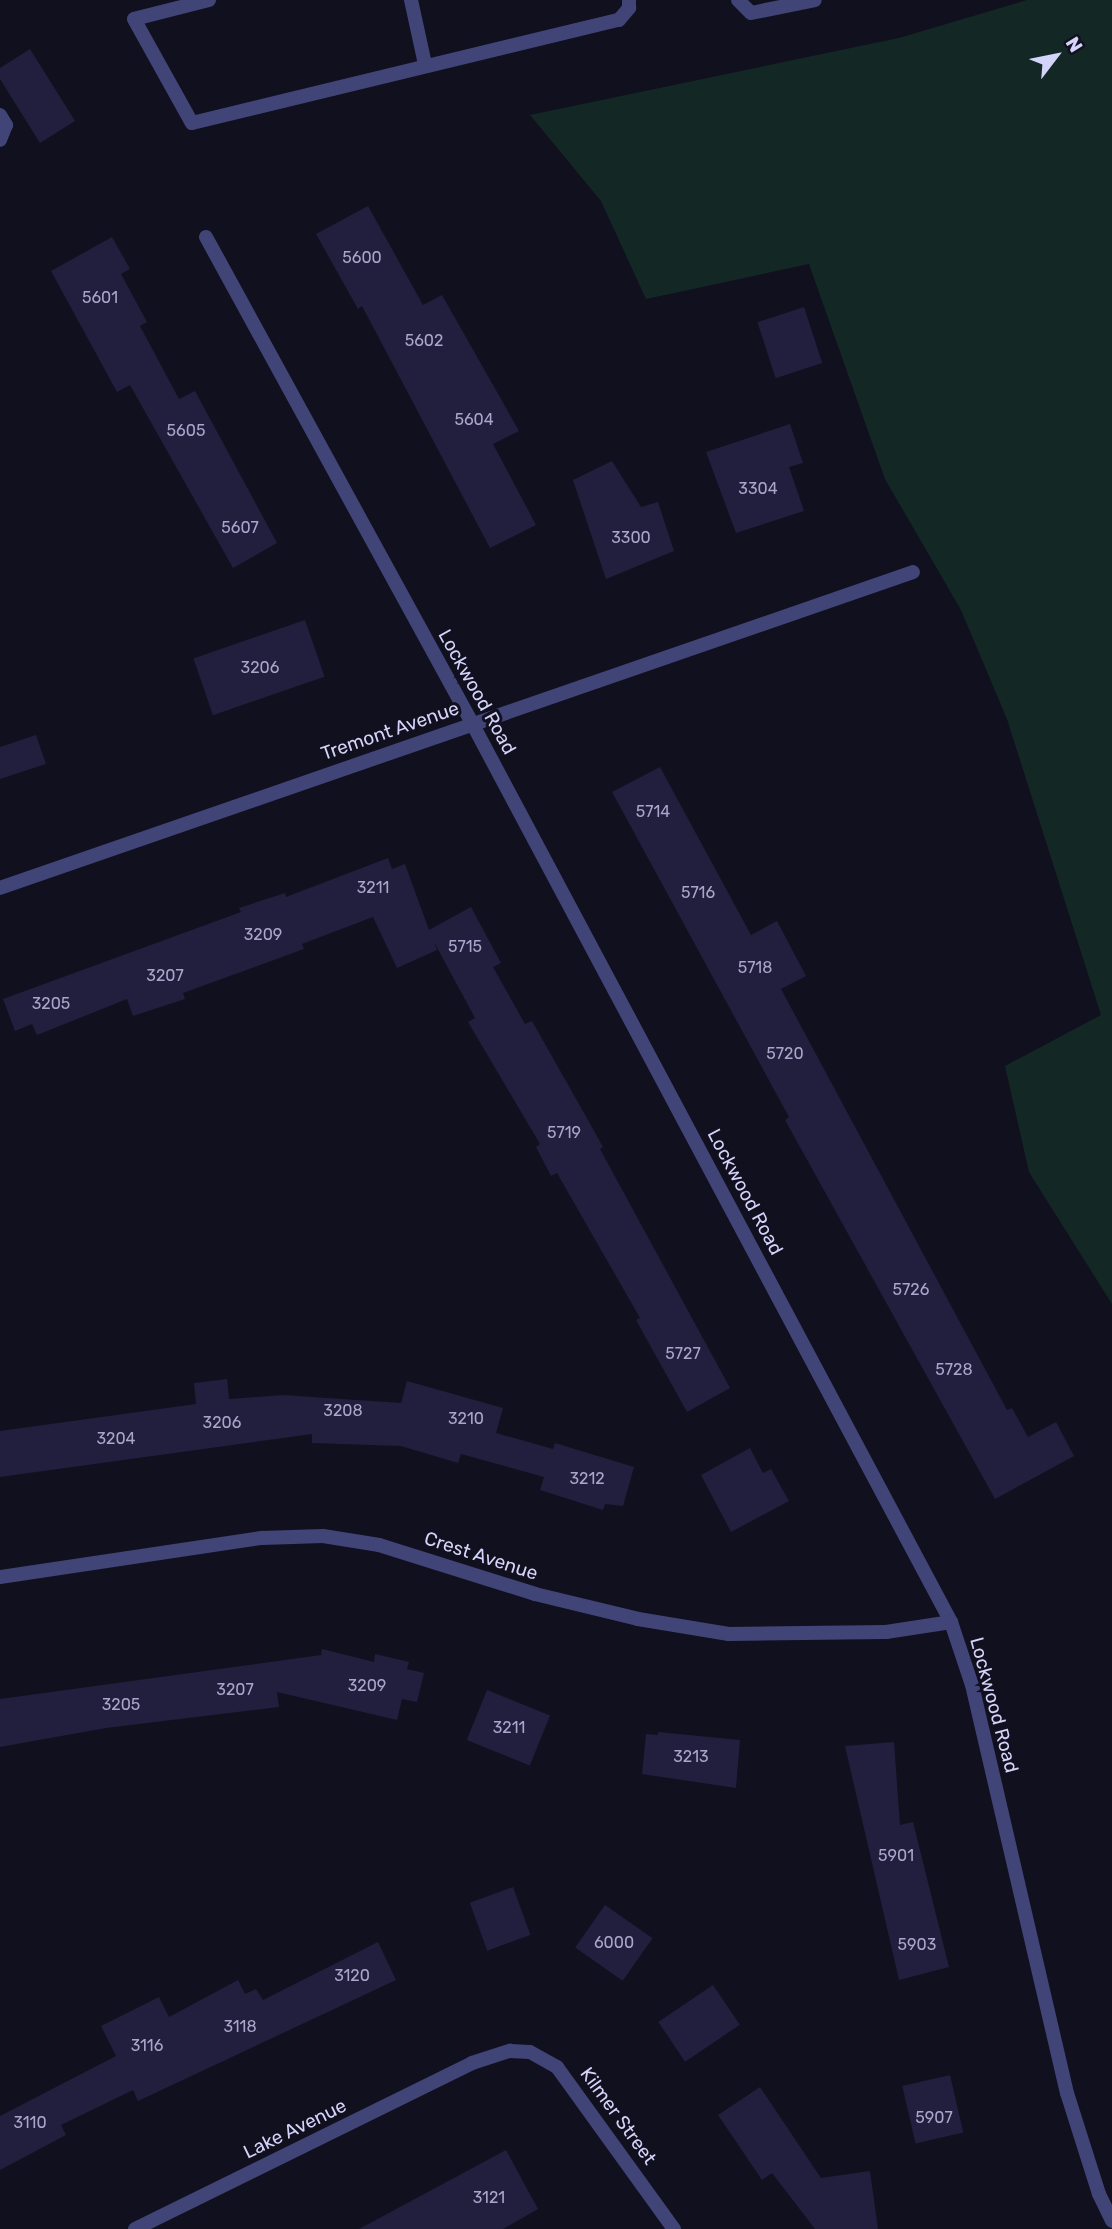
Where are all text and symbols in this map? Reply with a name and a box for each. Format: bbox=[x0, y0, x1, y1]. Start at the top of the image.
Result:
north arrow bbox=[1021, 21, 1091, 91]
text: N bbox=[1061, 33, 1088, 56]
house number: 5600 bbox=[342, 248, 382, 268]
house number: 5601 bbox=[82, 288, 118, 308]
house number: 5602 bbox=[405, 331, 443, 351]
house number: 5604 bbox=[454, 410, 494, 430]
house number: 5605 bbox=[167, 421, 205, 441]
house number: 3304 bbox=[738, 479, 778, 499]
house number: 5607 bbox=[221, 518, 259, 538]
house number: 3300 bbox=[611, 528, 651, 548]
street label: Lockwood Road bbox=[433, 625, 521, 759]
house number: 3206 bbox=[241, 658, 279, 678]
street label: Tremont Avenue bbox=[318, 697, 462, 765]
house number: 5714 bbox=[636, 802, 670, 822]
house number: 3211 bbox=[357, 878, 389, 898]
house number: 5716 bbox=[681, 883, 715, 903]
house number: 3209 bbox=[244, 925, 282, 945]
house number: 5715 bbox=[448, 937, 482, 957]
house number: 5718 bbox=[738, 958, 772, 978]
house number: 3207 bbox=[146, 966, 184, 986]
house number: 3205 bbox=[32, 994, 70, 1014]
house number: 5720 bbox=[766, 1044, 804, 1064]
house number: 5719 bbox=[547, 1123, 581, 1143]
street label: Lockwood Road bbox=[702, 1125, 788, 1259]
house number: 5726 bbox=[893, 1280, 929, 1300]
house number: 5727 bbox=[665, 1344, 701, 1364]
house number: 5728 bbox=[935, 1360, 973, 1380]
house number: 3208 bbox=[323, 1401, 363, 1421]
house number: 3210 bbox=[448, 1409, 484, 1429]
house number: 3206 bbox=[203, 1413, 241, 1433]
house number: 3204 bbox=[96, 1429, 136, 1449]
house number: 3212 bbox=[569, 1469, 605, 1489]
street label: Crest Avenue bbox=[421, 1527, 541, 1585]
street label: Lockwood Road bbox=[965, 1635, 1023, 1775]
house number: 3209 bbox=[348, 1676, 386, 1696]
house number: 3207 bbox=[216, 1680, 254, 1700]
house number: 3205 bbox=[102, 1695, 140, 1715]
house number: 3211 bbox=[493, 1718, 525, 1738]
house number: 3213 bbox=[673, 1747, 709, 1767]
house number: 5901 bbox=[878, 1846, 914, 1866]
house number: 6000 bbox=[594, 1933, 634, 1953]
house number: 5903 bbox=[898, 1935, 936, 1955]
house number: 3120 bbox=[334, 1966, 370, 1986]
house number: 3118 bbox=[223, 2017, 257, 2037]
house number: 3116 bbox=[131, 2036, 163, 2056]
street label: Kilmer Street bbox=[575, 2063, 661, 2169]
street label: Lake Avenue bbox=[240, 2094, 350, 2164]
house number: 5907 bbox=[915, 2108, 953, 2128]
house number: 3110 bbox=[13, 2113, 47, 2133]
house number: 3121 bbox=[473, 2188, 505, 2208]

